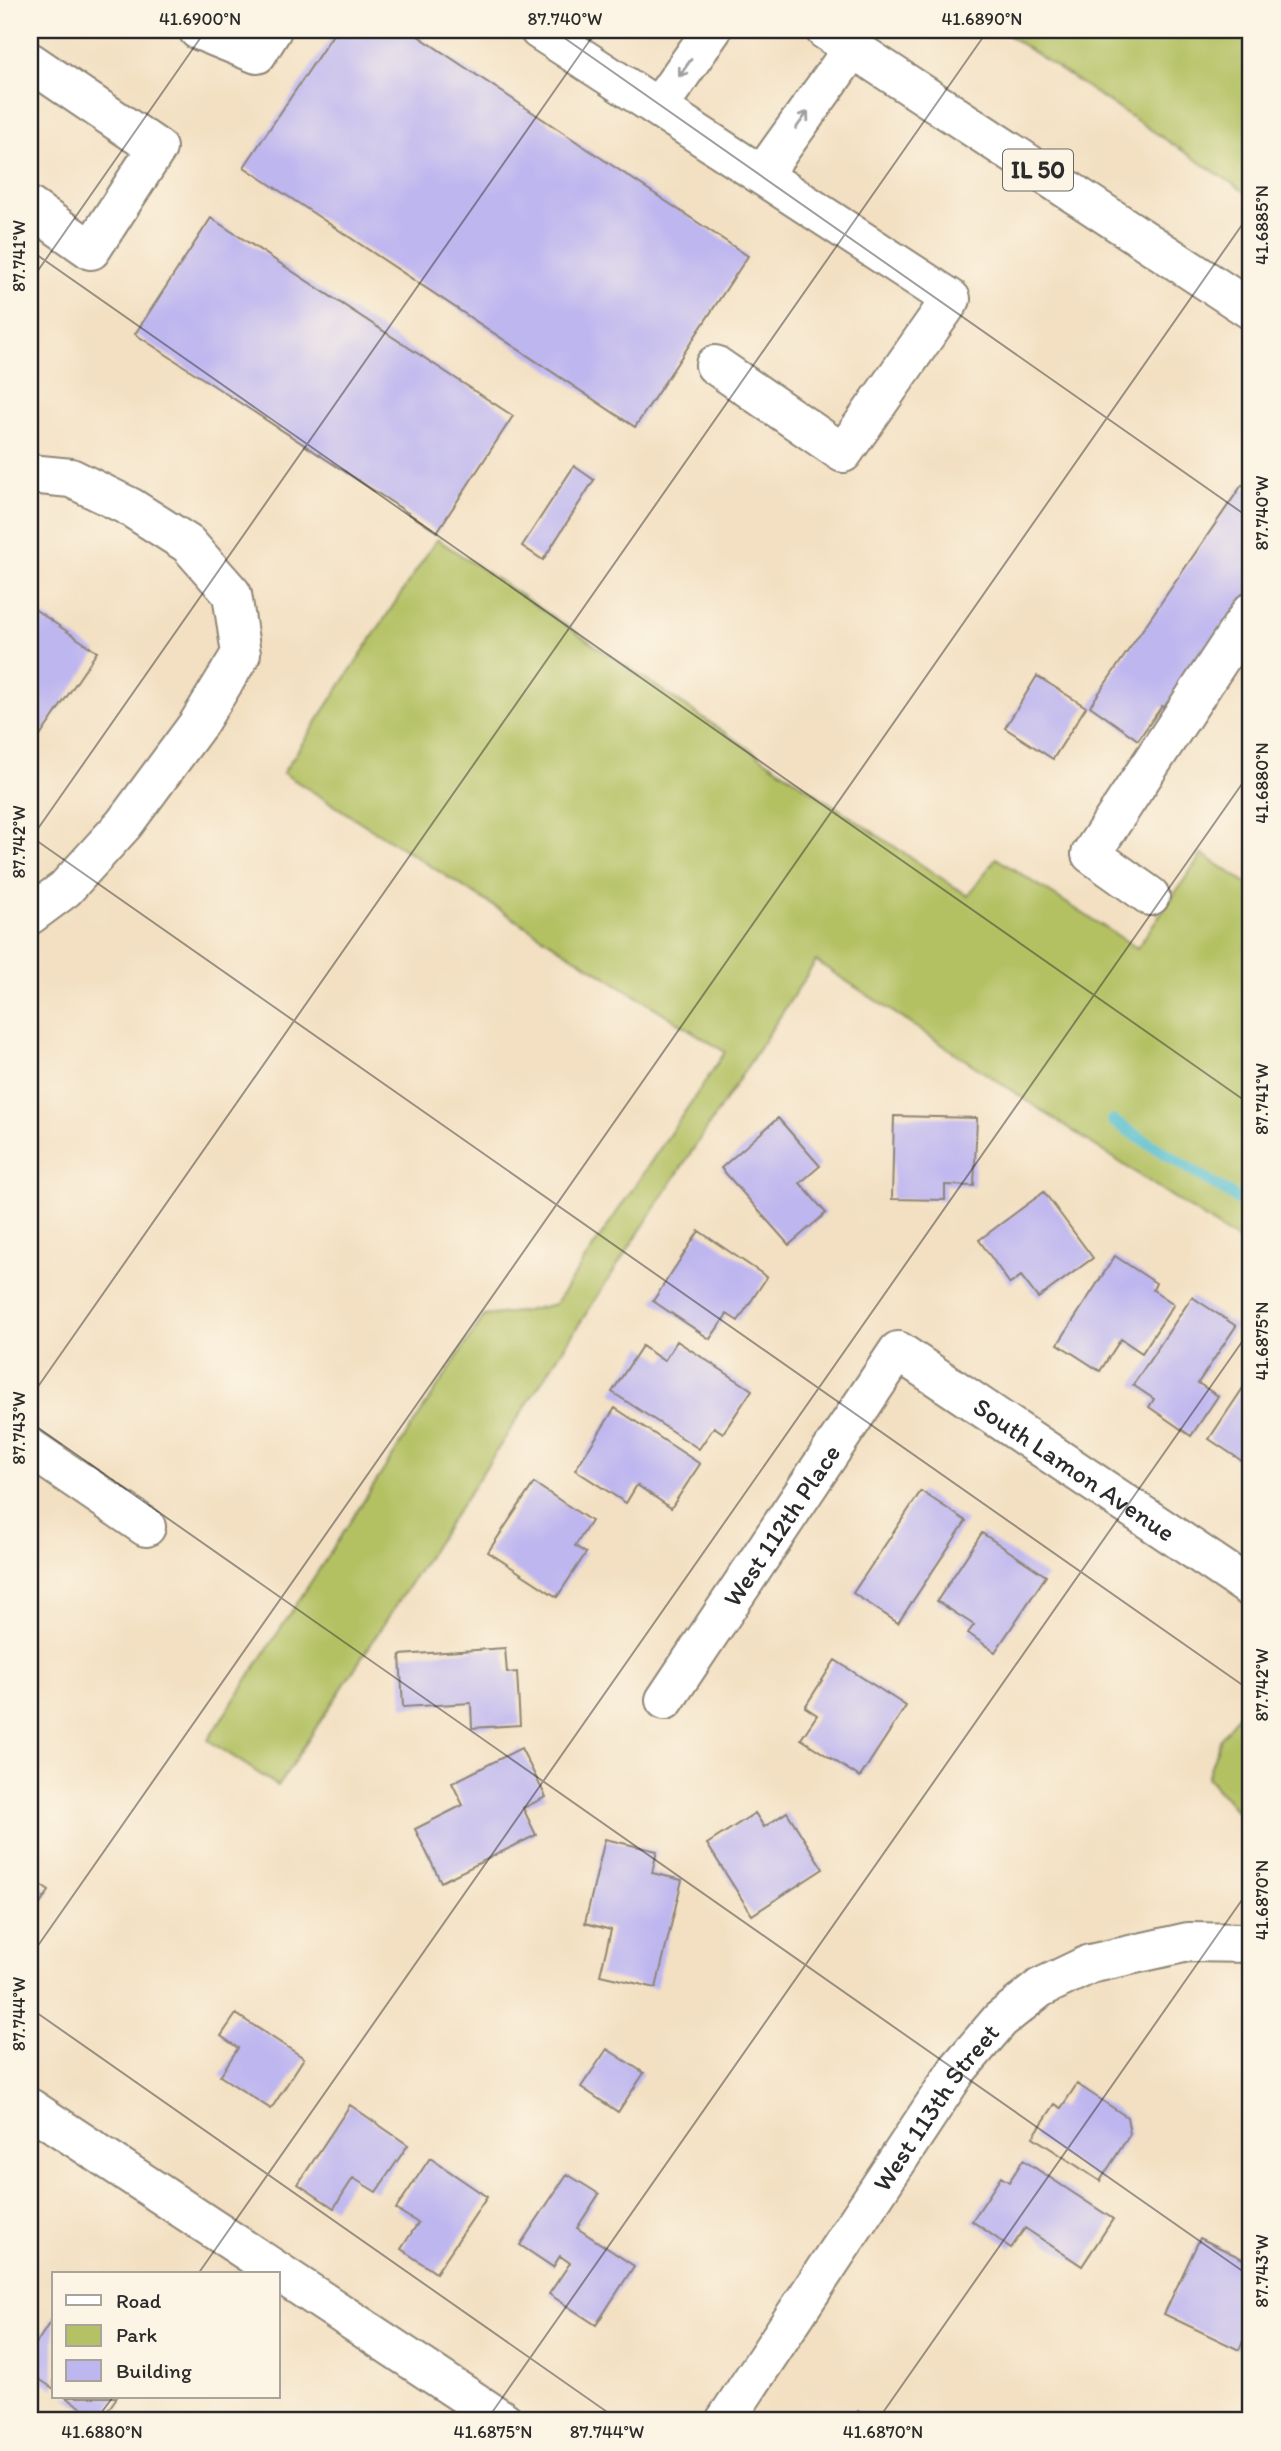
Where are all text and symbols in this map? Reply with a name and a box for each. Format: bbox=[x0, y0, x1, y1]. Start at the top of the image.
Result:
text: 41.6900°N bbox=[159, 8, 241, 30]
text: 87.740°W bbox=[528, 8, 602, 30]
text: 41.6890°N bbox=[942, 8, 1022, 30]
one-way arrow bbox=[678, 58, 693, 77]
one-way arrow bbox=[795, 111, 809, 130]
road number: IL 50 bbox=[1003, 150, 1073, 190]
text: 41.6885°N bbox=[1251, 185, 1273, 265]
text: 87.741°W bbox=[8, 220, 30, 292]
text: 87.740°W bbox=[1251, 476, 1273, 550]
text: 41.6880°N bbox=[1251, 742, 1273, 824]
text: 87.742°W bbox=[8, 805, 30, 879]
text: 87.741°W bbox=[1251, 1063, 1273, 1135]
text: 41.6875°N bbox=[1251, 1302, 1273, 1380]
street label: South Lamon Avenue bbox=[967, 1390, 1181, 1548]
text: 87.743°W bbox=[8, 1391, 30, 1465]
street label: West 112th Place bbox=[716, 1438, 847, 1613]
text: 87.742°W bbox=[1251, 1648, 1273, 1722]
text: 41.6870°N bbox=[1251, 1860, 1273, 1940]
text: 87.744°W bbox=[8, 1977, 30, 2051]
street label: West 113th Street bbox=[866, 2017, 1006, 2197]
text: 87.743°W bbox=[1251, 2234, 1273, 2308]
legend bbox=[52, 2272, 280, 2398]
text: Road bbox=[116, 2288, 162, 2313]
text: Park bbox=[116, 2322, 158, 2347]
text: Building bbox=[116, 2358, 192, 2383]
text: 41.6880°N bbox=[61, 2421, 143, 2443]
text: 41.6875°N bbox=[454, 2421, 532, 2443]
text: 87.744°W bbox=[570, 2421, 644, 2443]
text: 41.6870°N bbox=[843, 2421, 923, 2443]

